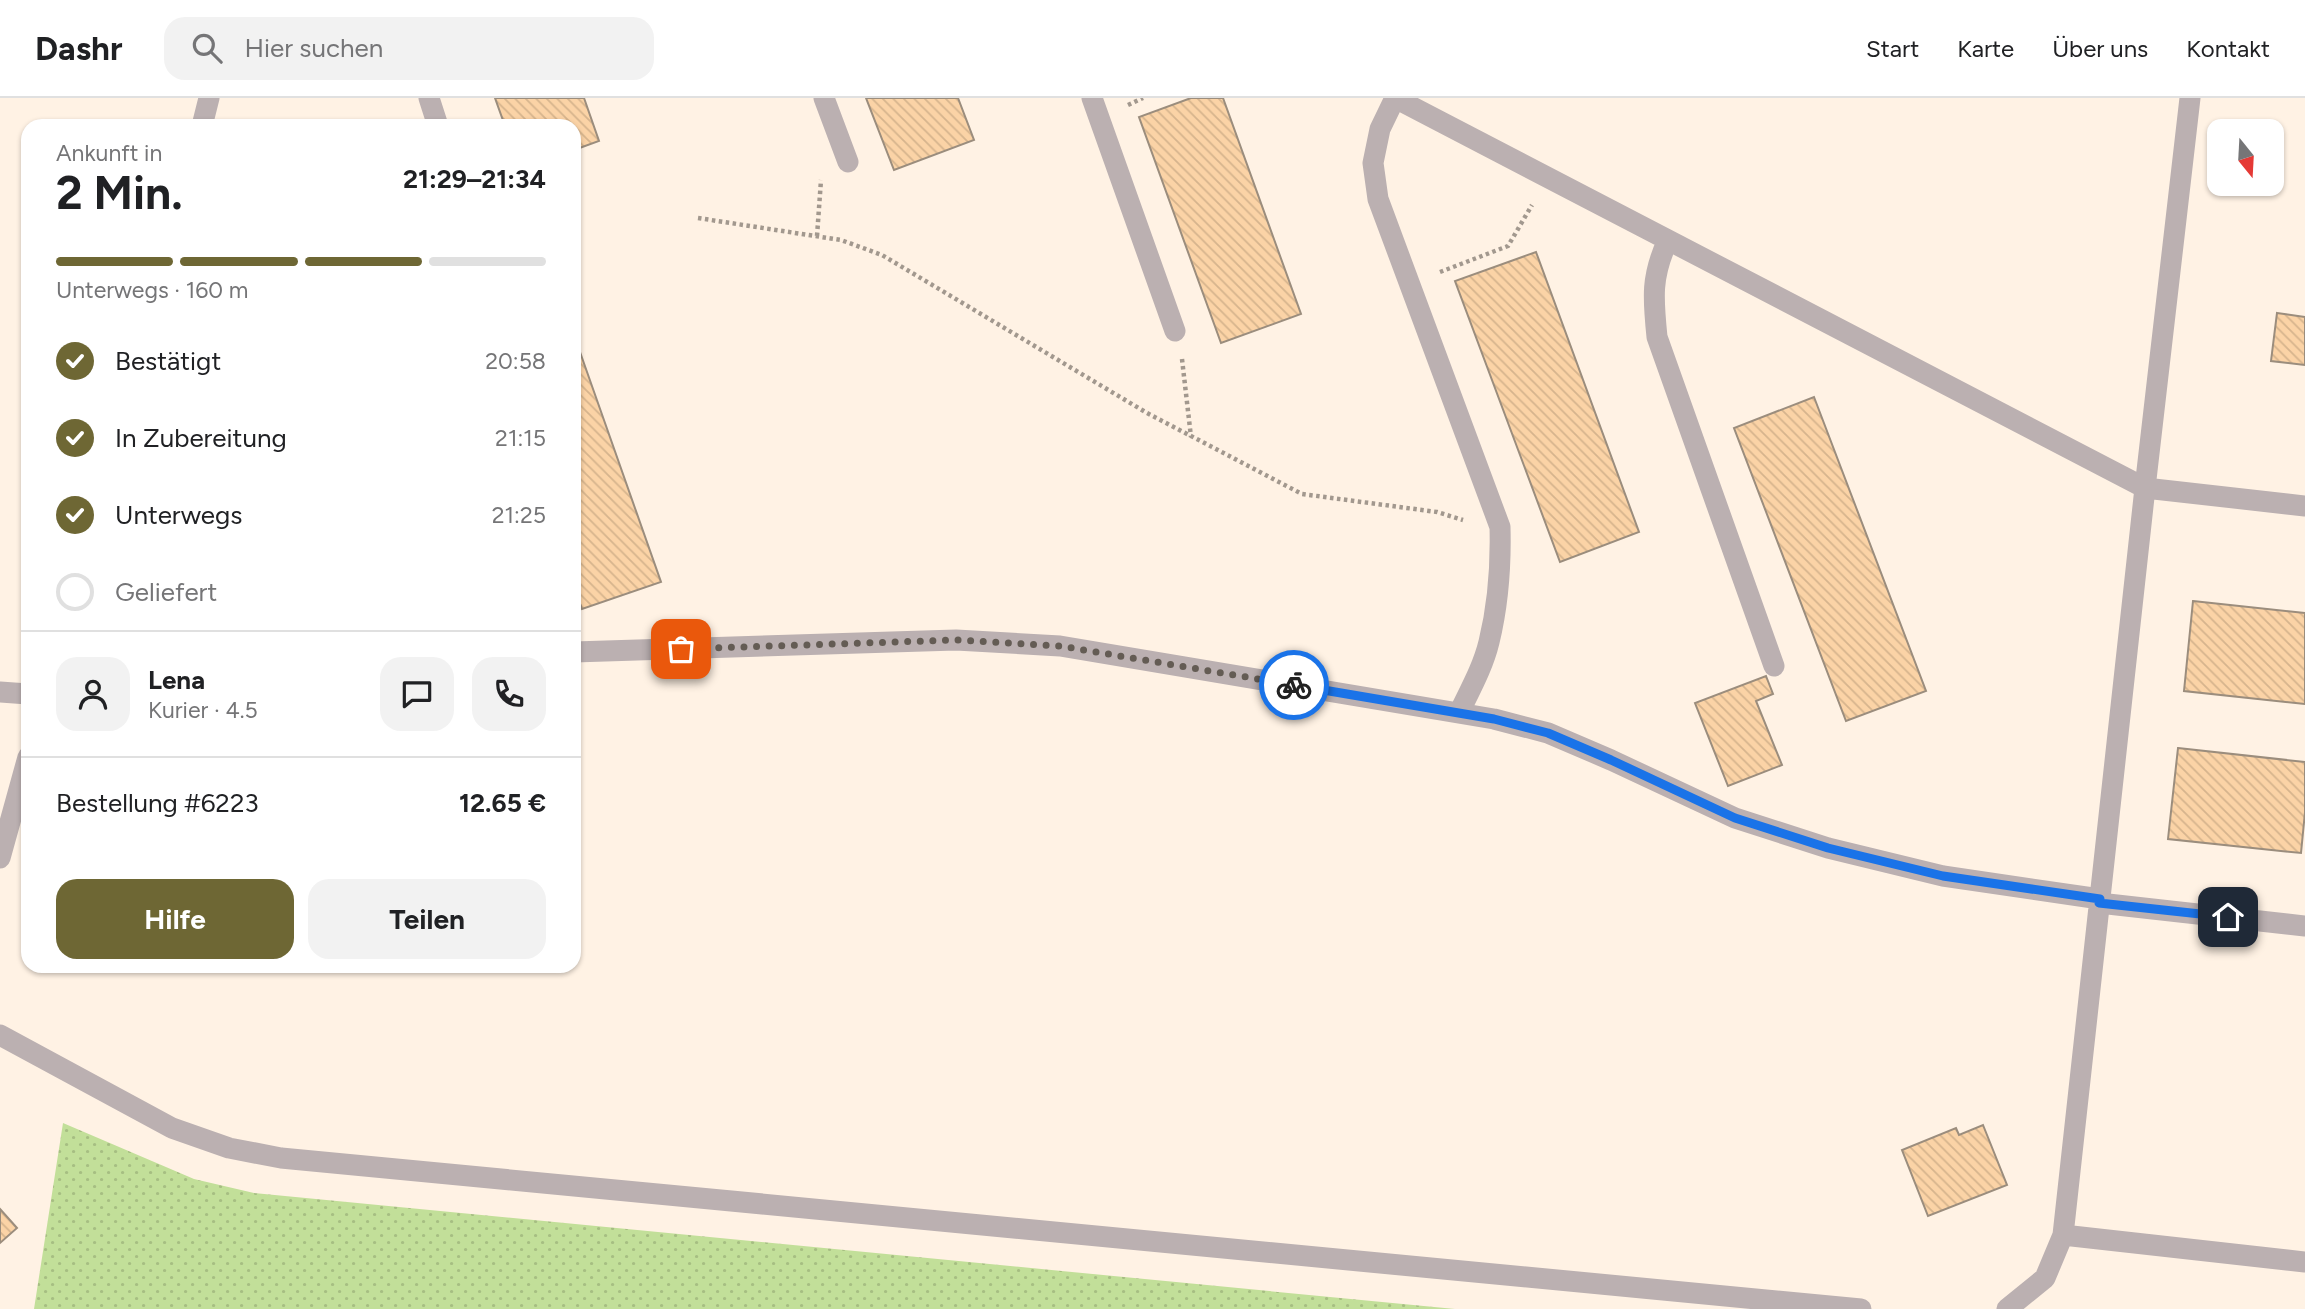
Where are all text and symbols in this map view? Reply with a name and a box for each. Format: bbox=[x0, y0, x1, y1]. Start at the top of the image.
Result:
search box bbox=[164, 17, 654, 80]
text: Dashr bbox=[35, 29, 122, 68]
icon: search bbox=[188, 29, 226, 67]
text: Hier suchen bbox=[244, 32, 383, 64]
text: Start bbox=[1866, 34, 1919, 63]
text: Karte bbox=[1957, 34, 2014, 63]
text: Über uns bbox=[2052, 34, 2148, 63]
text: Kontakt bbox=[2186, 34, 2270, 63]
north arrow bbox=[2207, 119, 2284, 196]
map controls bbox=[2207, 119, 2284, 196]
text: Ankunft in bbox=[56, 139, 162, 167]
text: 21:29–21:34 bbox=[403, 163, 546, 195]
text: 2 Min. bbox=[56, 165, 183, 221]
text: Unterwegs · 160 m bbox=[56, 276, 248, 304]
icon: check bbox=[56, 342, 94, 380]
text: Bestätigt bbox=[115, 345, 221, 377]
text: 20:58 bbox=[485, 347, 546, 375]
icon: check bbox=[56, 419, 94, 457]
text: In Zubereitung bbox=[115, 422, 287, 454]
text: 21:15 bbox=[495, 424, 546, 452]
icon: check bbox=[56, 496, 94, 534]
text: Unterwegs bbox=[115, 499, 242, 531]
text: 21:25 bbox=[492, 501, 546, 529]
text: Geliefert bbox=[115, 576, 217, 608]
pin bbox=[651, 619, 711, 679]
icon: bag bbox=[662, 630, 700, 668]
courier bbox=[1259, 650, 1329, 720]
button: person bbox=[56, 657, 130, 731]
button: chat bbox=[380, 657, 454, 731]
button: phone bbox=[472, 657, 546, 731]
text: Lena bbox=[148, 664, 205, 696]
icon: bike bbox=[1275, 666, 1313, 704]
text: Kurier · 4.5 bbox=[148, 696, 258, 724]
text: Bestellung #6223 bbox=[56, 787, 259, 819]
text: 12.65 € bbox=[459, 787, 546, 819]
button: Hilfe bbox=[56, 879, 294, 959]
button: Teilen bbox=[308, 879, 546, 959]
pin bbox=[2198, 887, 2258, 947]
icon: home bbox=[2209, 898, 2247, 936]

